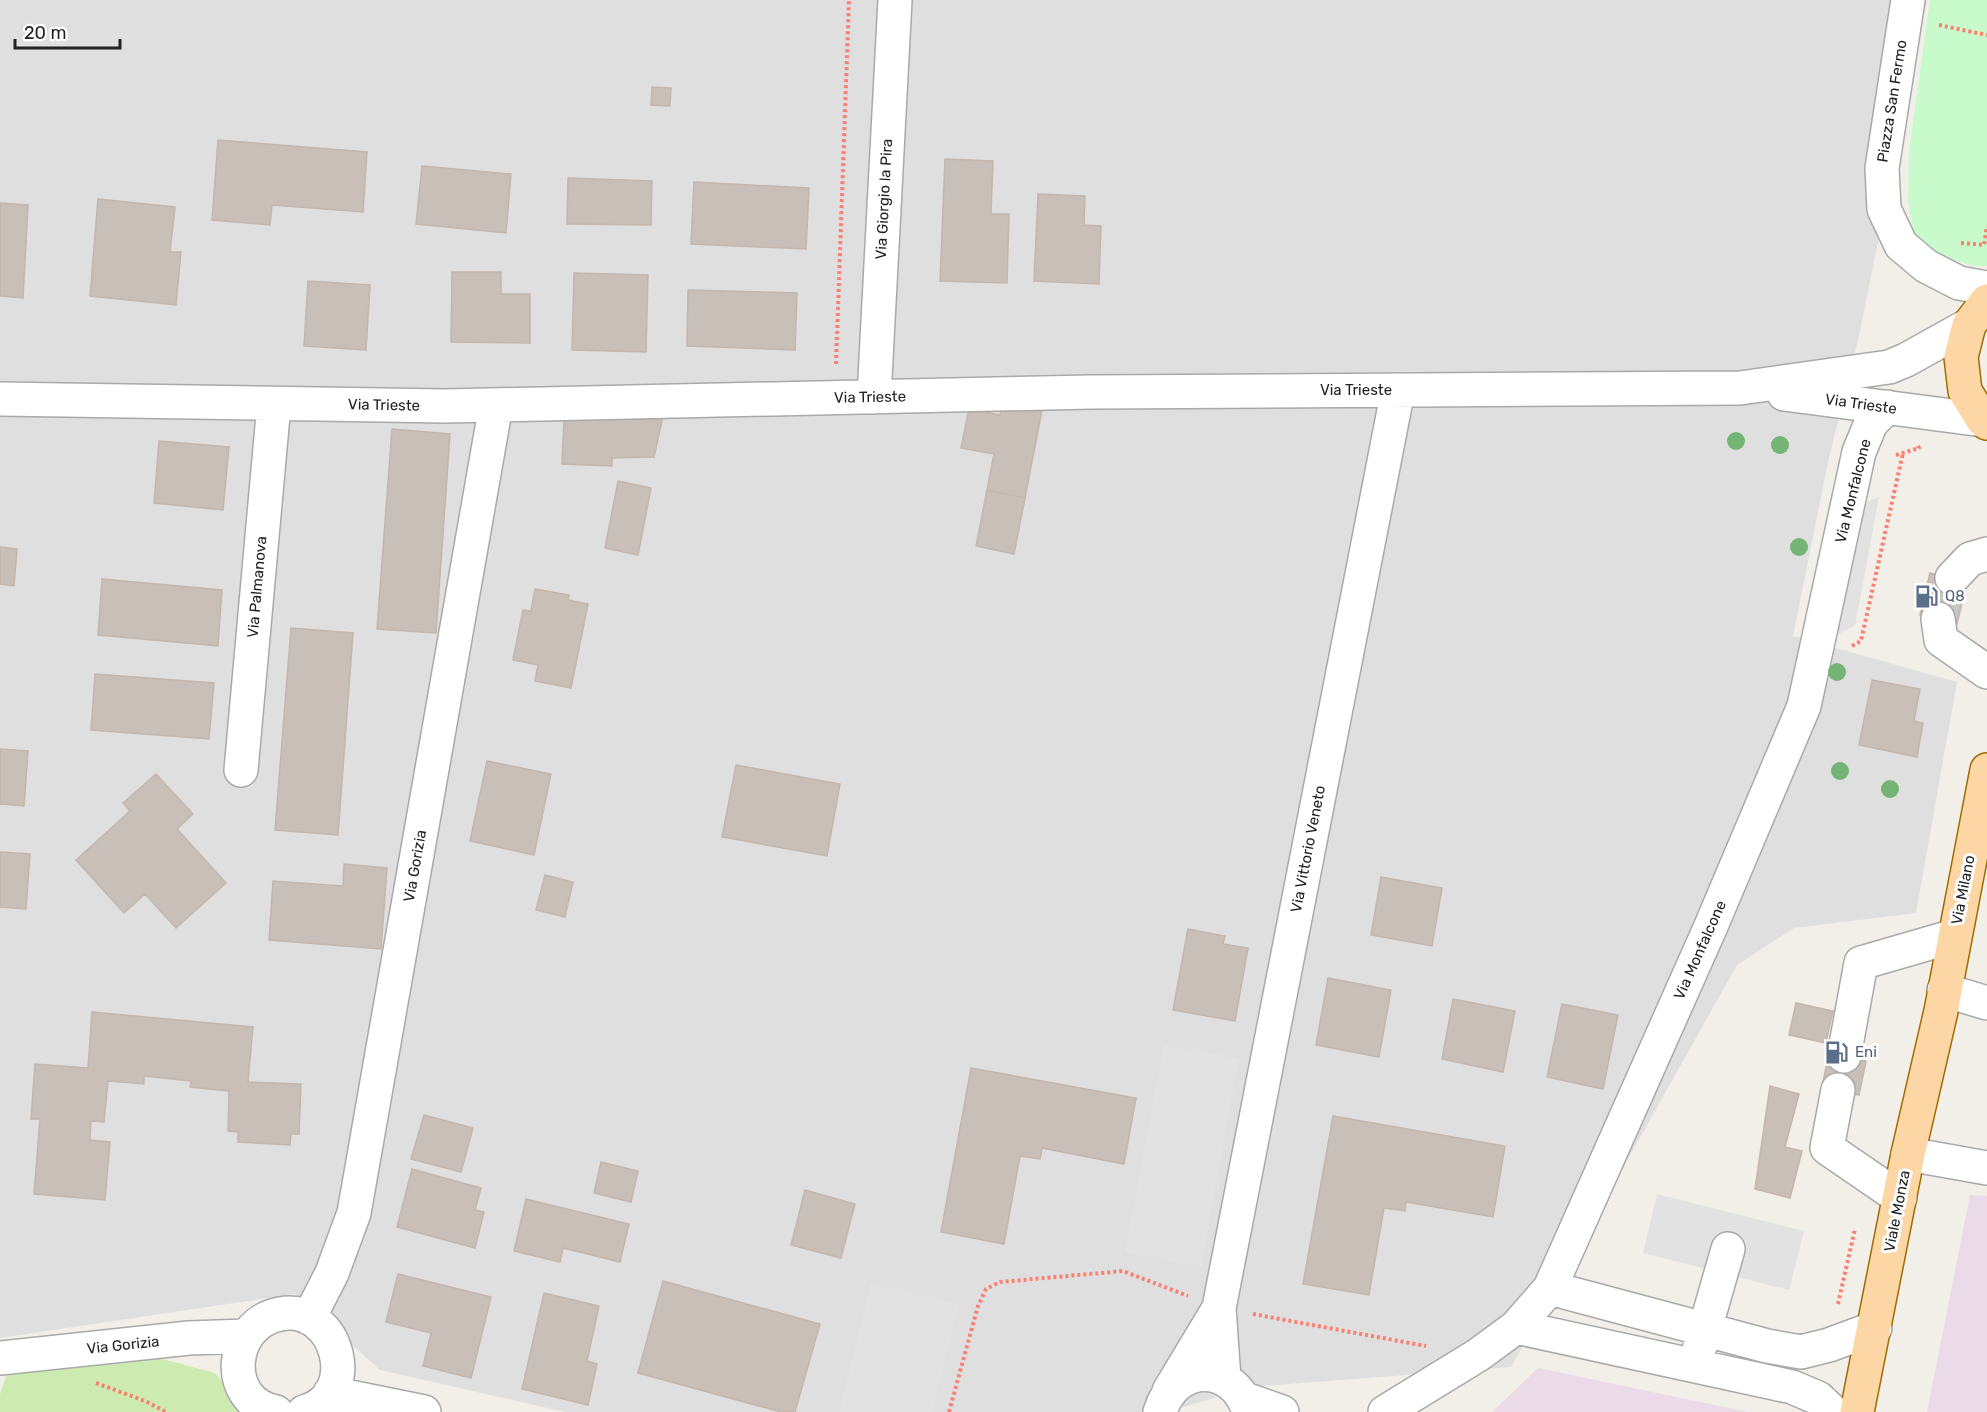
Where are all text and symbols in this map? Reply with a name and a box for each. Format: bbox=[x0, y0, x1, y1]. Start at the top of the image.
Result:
scale bar bbox=[15, 12, 120, 50]
text: 20 m bbox=[24, 22, 66, 44]
street label: Piazza San Fermo bbox=[1873, 38, 1911, 164]
street label: Via Giorgio la Pira bbox=[872, 138, 896, 260]
street label: Via Trieste bbox=[1320, 381, 1392, 399]
street label: Via Trieste bbox=[834, 387, 906, 407]
street label: Via Trieste bbox=[1824, 390, 1898, 418]
street label: Via Trieste bbox=[348, 395, 420, 415]
street label: Via Monfalcone bbox=[1831, 437, 1875, 545]
street label: Via Palmanova bbox=[244, 535, 270, 639]
fuel station icon: Q8 bbox=[1914, 583, 1940, 609]
place label: Q8 bbox=[1945, 587, 1965, 605]
street label: Via Vittorio Veneto bbox=[1287, 784, 1329, 914]
street label: Via Gorizia bbox=[400, 828, 430, 904]
street label: Via Milano bbox=[1947, 854, 1979, 926]
street label: Via Monfalcone bbox=[1670, 898, 1730, 1002]
fuel station icon: Eni bbox=[1824, 1039, 1850, 1065]
place label: Eni bbox=[1855, 1043, 1877, 1061]
street label: Viale Monza bbox=[1880, 1169, 1914, 1253]
street label: Via Gorizia bbox=[86, 1332, 160, 1358]

